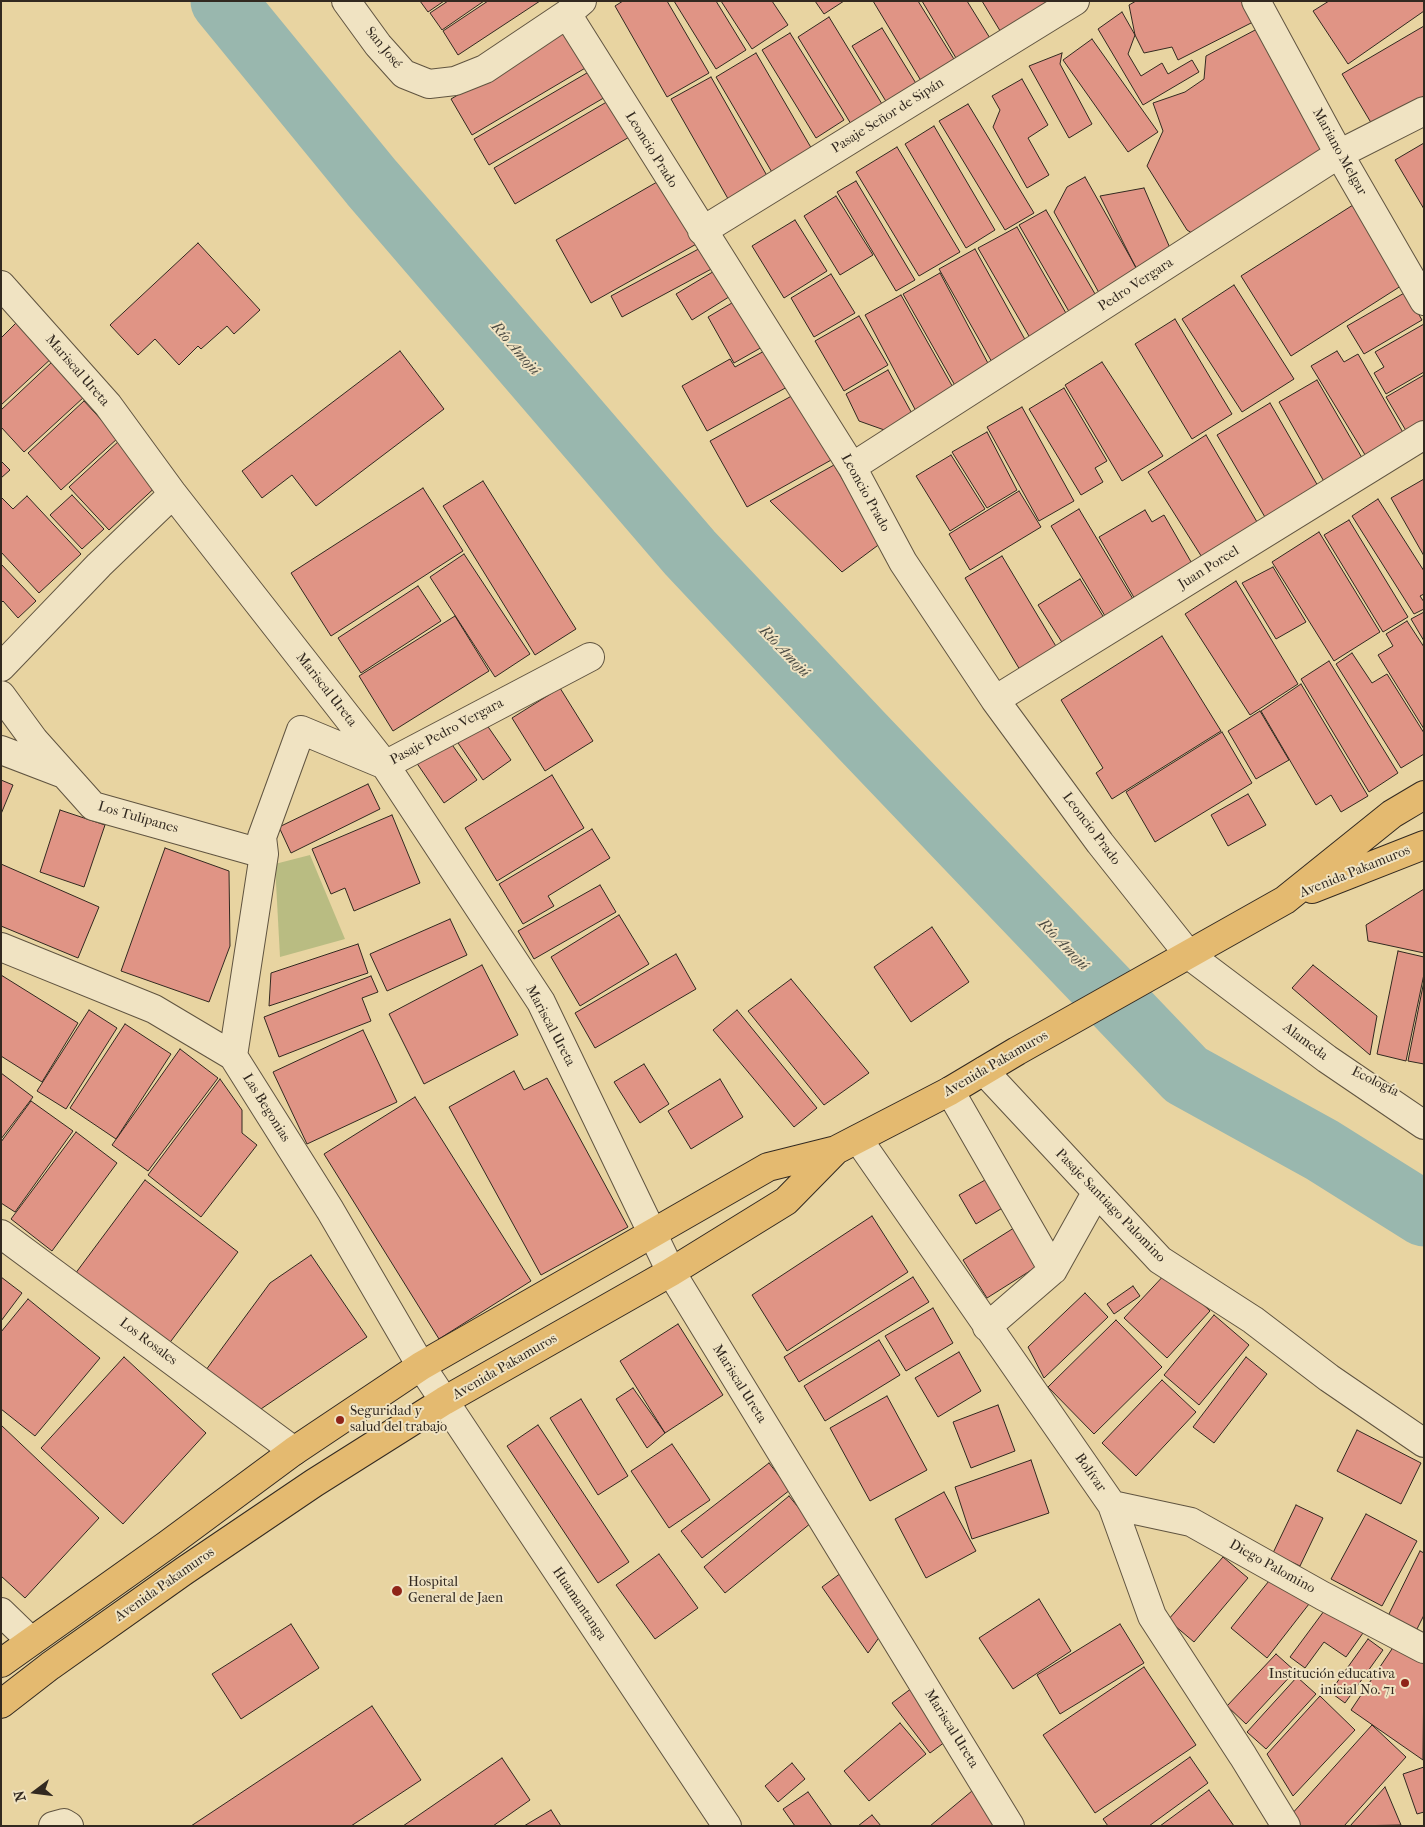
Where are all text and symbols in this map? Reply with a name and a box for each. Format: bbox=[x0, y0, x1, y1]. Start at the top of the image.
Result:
street label: San José bbox=[361, 24, 405, 72]
street label: Pasaje Señor de Sipán bbox=[829, 75, 947, 157]
street label: Mariano Melgar bbox=[1308, 105, 1370, 199]
street label: Leoncio Prado bbox=[621, 109, 681, 191]
street label: Pedro Vergara bbox=[1095, 254, 1177, 316]
water label: Río Amojú bbox=[487, 319, 543, 379]
street label: Mariscal Ureta bbox=[41, 332, 113, 410]
street label: Leoncio Prado bbox=[837, 451, 893, 535]
street label: Juan Porcel bbox=[1175, 543, 1243, 593]
water label: Río Amojú bbox=[755, 622, 813, 682]
street label: Mariscal Ureta bbox=[292, 650, 360, 730]
street label: Pasaje Pedro Vergara bbox=[387, 695, 507, 769]
street label: Leoncio Prado bbox=[1058, 789, 1124, 869]
street label: Los Tulipanes bbox=[96, 798, 180, 838]
street label: Avenida Pakamuros bbox=[1297, 842, 1413, 902]
water label: Río Amojú bbox=[1034, 915, 1092, 975]
street label: Mariscal Ureta bbox=[522, 983, 578, 1069]
street label: Alameda bbox=[1279, 1020, 1331, 1064]
street label: Avenida Pakamuros bbox=[941, 1027, 1051, 1101]
street label: Ecología bbox=[1349, 1063, 1401, 1101]
street label: Las Begonias bbox=[238, 1071, 294, 1145]
street label: Pasaje Santiago Palomino bbox=[1051, 1146, 1169, 1266]
street label: Los Rosales bbox=[116, 1315, 180, 1369]
street label: Avenida Pakamuros bbox=[450, 1330, 560, 1404]
street label: Mariscal Ureta bbox=[708, 1342, 770, 1426]
place label: Seguridad y salud del trabajo bbox=[350, 1404, 447, 1436]
marker: Seguridad y salud del trabajo bbox=[334, 1414, 346, 1426]
street label: Bolívar bbox=[1071, 1450, 1109, 1496]
street label: Diego Palomino bbox=[1226, 1536, 1318, 1598]
street label: Avenida Pakamuros bbox=[112, 1544, 218, 1626]
street label: Huamantanga bbox=[548, 1564, 610, 1644]
place label: Hospital General de Jaen bbox=[408, 1575, 503, 1608]
marker: Hospital General de Jaen bbox=[390, 1584, 404, 1598]
place label: Institución educativa inicial No. 71 bbox=[1269, 1667, 1395, 1700]
marker: Institución educativa inicial No. 71 bbox=[1399, 1677, 1411, 1689]
street label: Mariscal Ureta bbox=[920, 1687, 982, 1771]
north arrow bbox=[10, 1767, 60, 1817]
text: N bbox=[10, 1789, 30, 1803]

